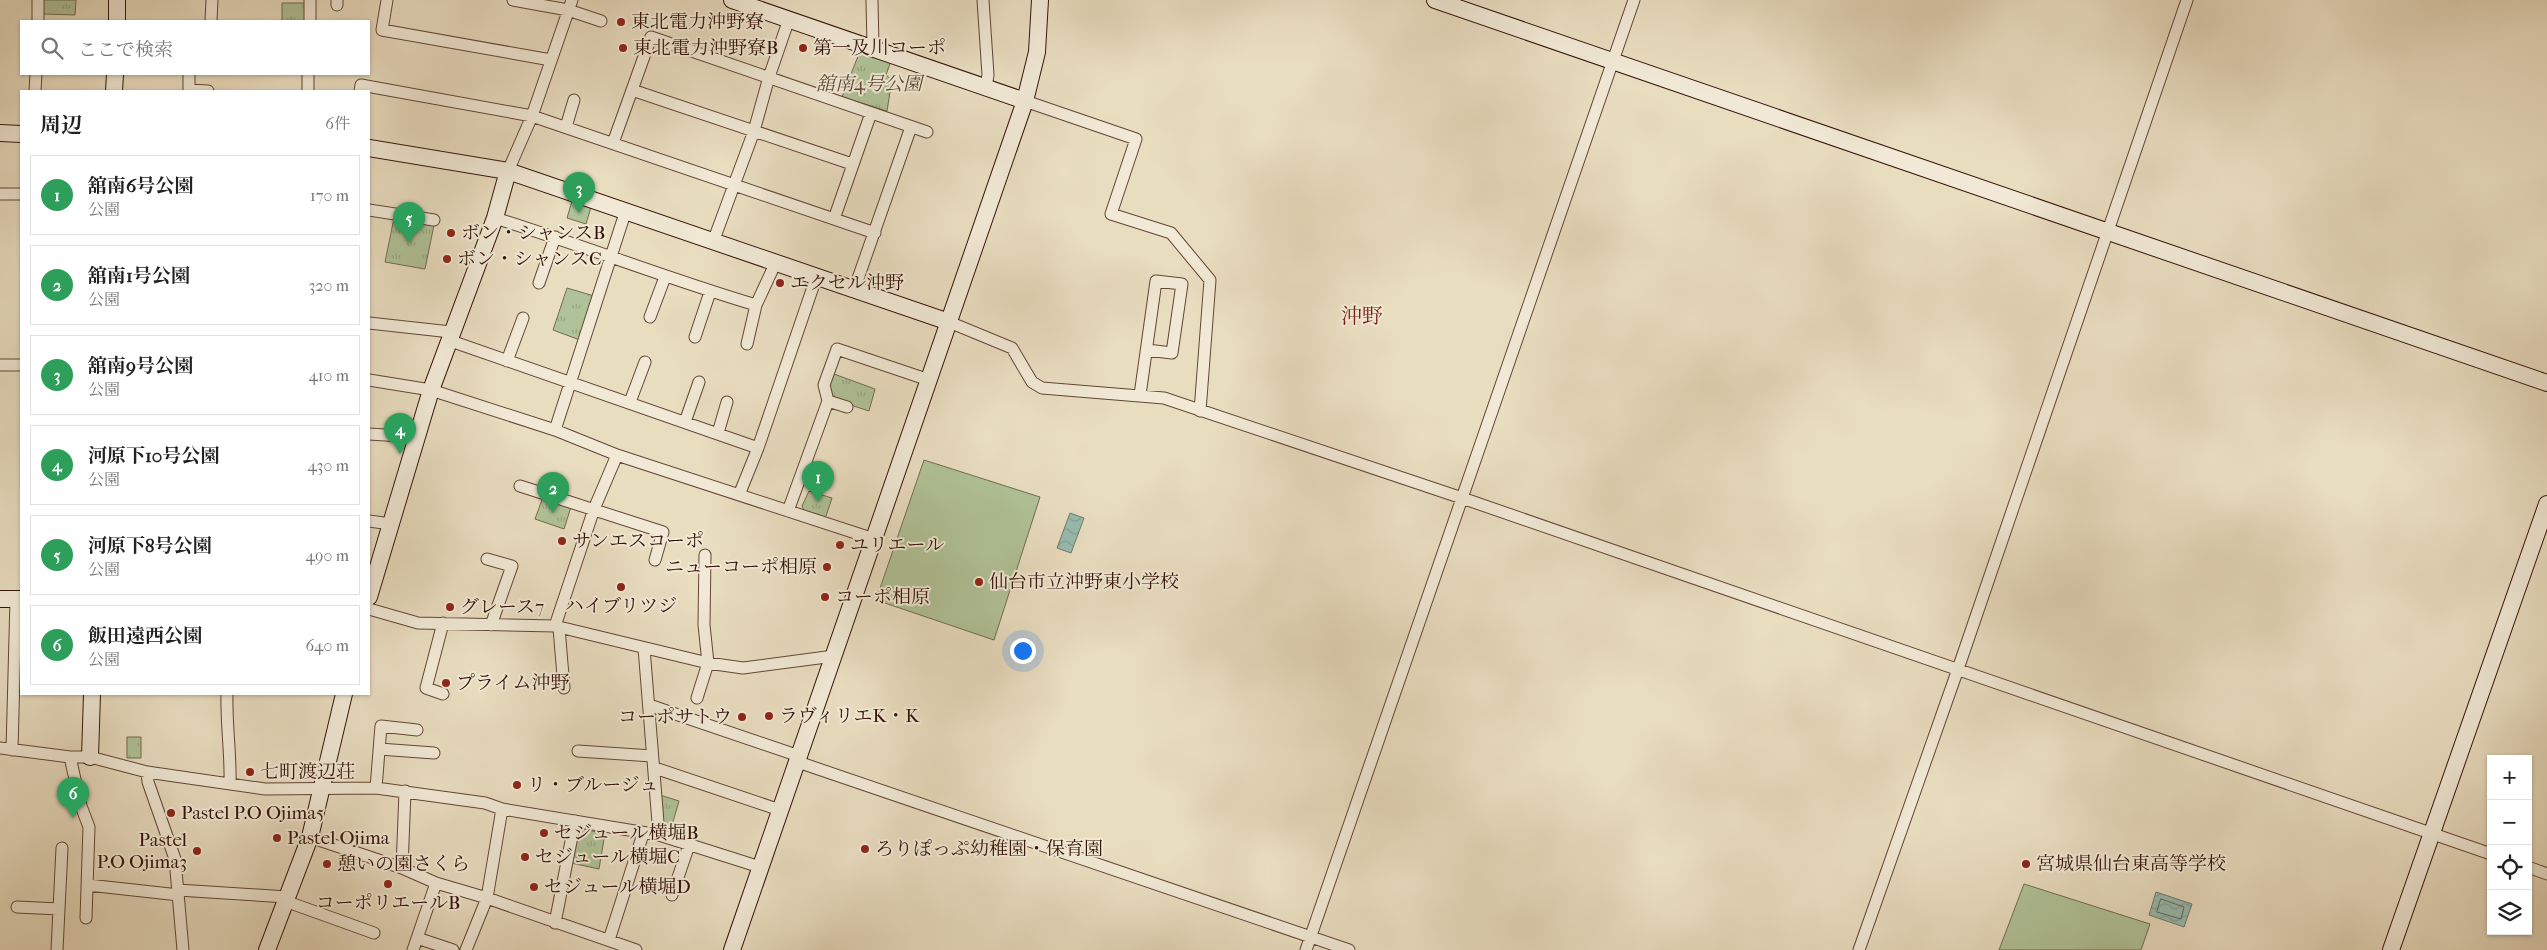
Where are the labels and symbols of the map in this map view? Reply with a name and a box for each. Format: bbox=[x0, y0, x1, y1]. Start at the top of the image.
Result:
place label: 東北電力沖野寮 bbox=[631, 11, 764, 33]
marker: 東北電力沖野寮 bbox=[615, 16, 627, 28]
place label: 東北電力沖野寮B bbox=[633, 37, 778, 59]
place label: 第一及川コーポ bbox=[813, 37, 946, 59]
marker: 東北電力沖野寮B bbox=[617, 42, 629, 54]
marker: 第一及川コーポ bbox=[797, 42, 809, 54]
park label: 舘南4号公園 bbox=[816, 73, 925, 95]
pin: 3 bbox=[563, 172, 595, 213]
pin: 5 bbox=[393, 202, 425, 243]
place label: ボン・シャンスB bbox=[461, 222, 605, 244]
marker: ボン・シャンスB bbox=[445, 227, 457, 239]
place label: ボン・シャンスC bbox=[457, 248, 602, 270]
marker: ボン・シャンスC bbox=[441, 253, 453, 265]
place label: エクセル沖野 bbox=[790, 272, 904, 294]
marker: エクセル沖野 bbox=[774, 277, 786, 289]
district label: 沖野 bbox=[1341, 304, 1383, 328]
pin: 4 bbox=[384, 413, 416, 454]
pin: 1 bbox=[802, 461, 834, 502]
pin: 2 bbox=[537, 472, 569, 513]
place label: サンエスコーポ bbox=[572, 530, 704, 552]
place label: ユリエール bbox=[850, 534, 944, 556]
marker: サンエスコーポ bbox=[556, 535, 568, 547]
marker: ユリエール bbox=[834, 539, 846, 551]
place label: ニューコーポ相原 bbox=[665, 556, 817, 578]
marker: ニューコーポ相原 bbox=[821, 561, 833, 573]
place label: 仙台市立沖野東小学校 bbox=[989, 571, 1179, 593]
marker: 仙台市立沖野東小学校 bbox=[973, 576, 985, 588]
marker: ハイブリツジ bbox=[615, 581, 627, 593]
place label: コーポ相原 bbox=[835, 586, 930, 608]
marker: コーポ相原 bbox=[819, 591, 831, 603]
place label: ハイブリツジ bbox=[565, 595, 677, 617]
place label: グレース7 bbox=[460, 596, 544, 618]
marker: グレース7 bbox=[444, 601, 456, 613]
your location bbox=[1010, 638, 1036, 664]
place label: プライム沖野 bbox=[456, 672, 569, 694]
marker: プライム沖野 bbox=[440, 677, 452, 689]
place label: ラヴィリエK・K bbox=[779, 705, 920, 727]
place label: コーポサトウ bbox=[618, 706, 732, 728]
marker: ラヴィリエK・K bbox=[763, 710, 775, 722]
marker: コーポサトウ bbox=[736, 711, 748, 723]
place label: 七町渡辺荘 bbox=[260, 761, 355, 783]
marker: 七町渡辺荘 bbox=[244, 766, 256, 778]
place label: リ・ブルージュ bbox=[527, 774, 658, 796]
pin: 6 bbox=[57, 777, 89, 818]
marker: リ・ブルージュ bbox=[511, 779, 523, 791]
place label: Pastel P.O Ojima5 bbox=[181, 802, 324, 824]
marker: Pastel P.O Ojima5 bbox=[165, 807, 177, 819]
place label: セジュール横堀B bbox=[554, 822, 699, 844]
place label: Pastel Ojima bbox=[287, 827, 390, 849]
marker: セジュール横堀B bbox=[538, 827, 550, 839]
place label: Pastel P.O Ojima3 bbox=[97, 829, 187, 873]
marker: Pastel Ojima bbox=[271, 832, 283, 844]
place label: ろりぽっぷ幼稚園・保育園 bbox=[875, 838, 1103, 860]
marker: ろりぽっぷ幼稚園・保育園 bbox=[859, 843, 871, 855]
marker: Pastel P.O Ojima3 bbox=[191, 845, 203, 857]
place label: セジュール横堀C bbox=[535, 846, 680, 868]
marker: セジュール横堀C bbox=[519, 851, 531, 863]
place label: 憩いの園さくら bbox=[337, 853, 470, 875]
place label: 宮城県仙台東高等学校 bbox=[2036, 853, 2226, 875]
marker: 憩いの園さくら bbox=[321, 858, 333, 870]
marker: 宮城県仙台東高等学校 bbox=[2020, 858, 2032, 870]
place label: セジュール横堀D bbox=[544, 876, 691, 898]
marker: コーポリエールB bbox=[382, 878, 394, 890]
marker: セジュール横堀D bbox=[528, 881, 540, 893]
place label: コーポリエールB bbox=[316, 892, 460, 914]

